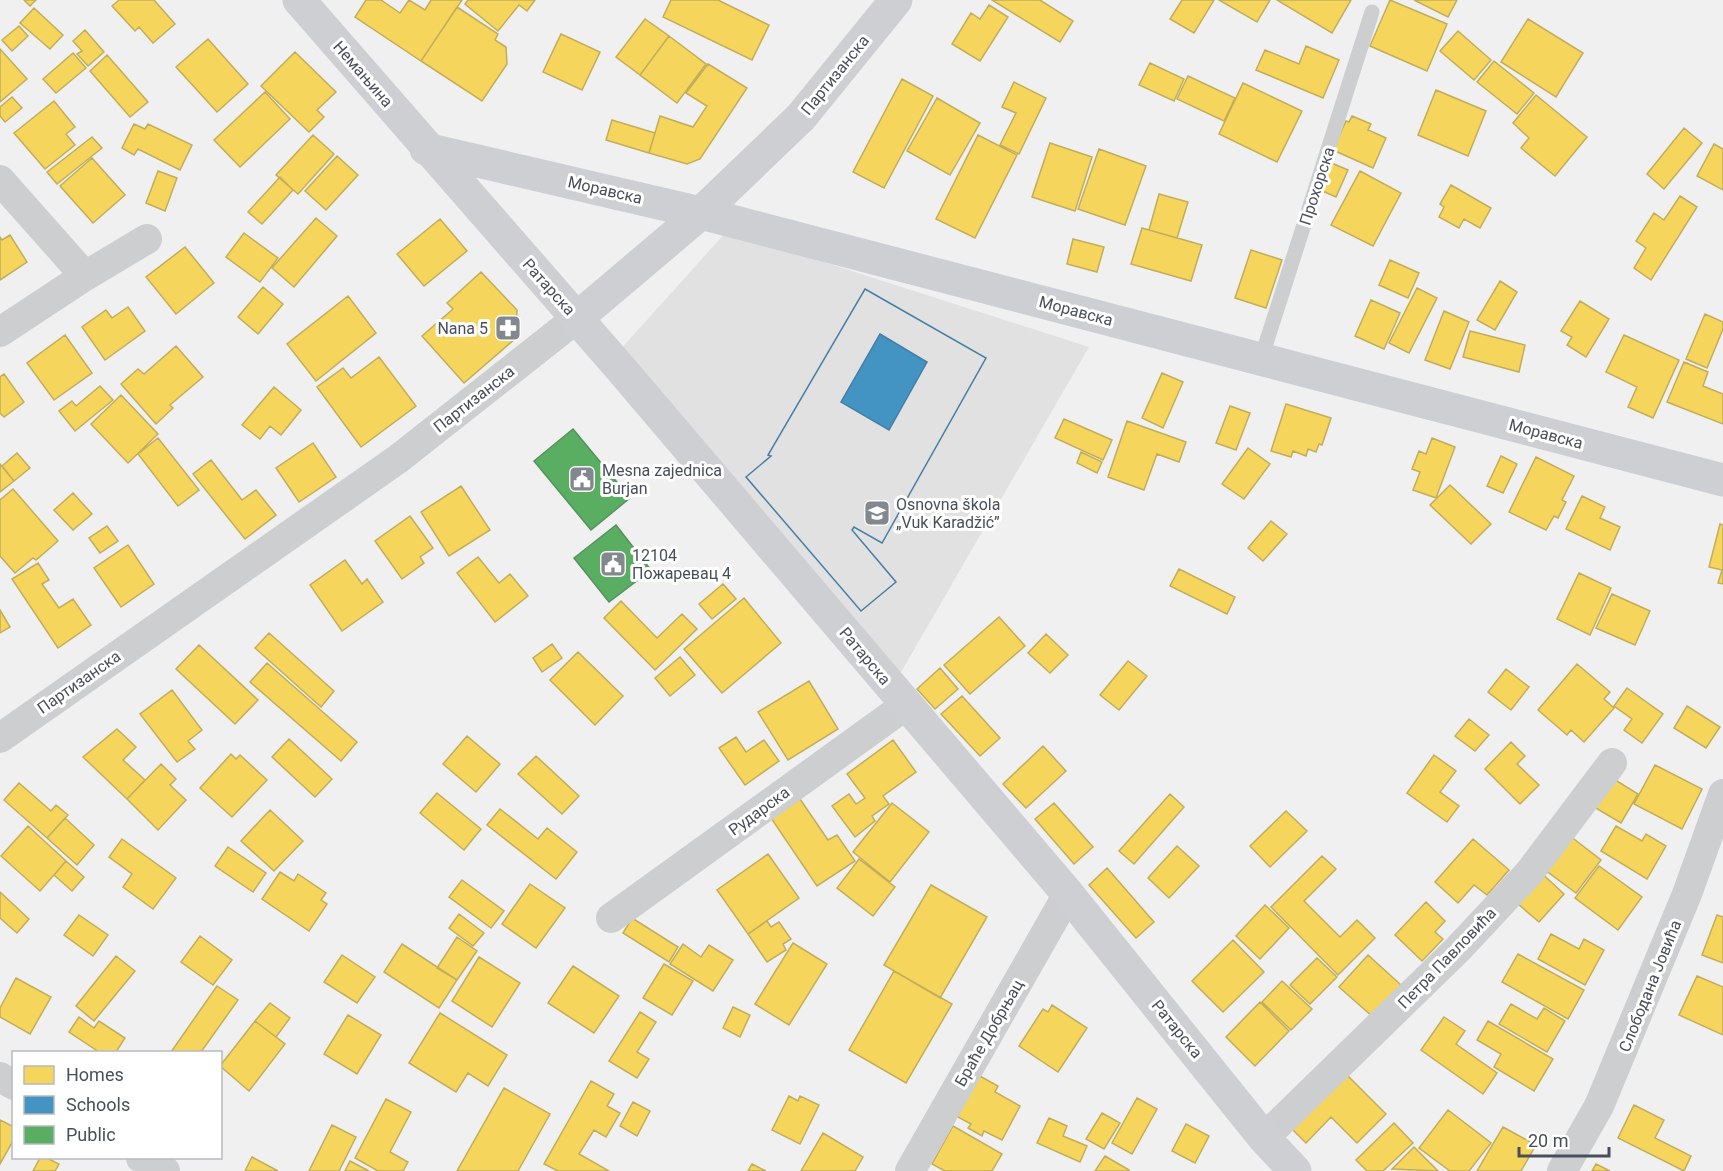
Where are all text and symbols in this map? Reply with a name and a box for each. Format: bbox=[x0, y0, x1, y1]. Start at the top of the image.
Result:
street label: Партизанска bbox=[797, 31, 873, 119]
street label: Немањина bbox=[329, 37, 397, 111]
street label: Прохорска bbox=[1295, 145, 1339, 227]
street label: Моравска bbox=[566, 172, 644, 208]
street label: Ратарска bbox=[519, 255, 579, 319]
street label: Моравска bbox=[1037, 292, 1115, 330]
pharmacy icon: Nana 5 bbox=[493, 313, 523, 343]
place label: Nana 5 bbox=[437, 319, 488, 338]
street label: Партизанска bbox=[430, 362, 518, 436]
street label: Моравска bbox=[1507, 415, 1585, 453]
place label: Mesna zajednica Burjan bbox=[602, 461, 722, 498]
public building icon: Mesna zajednica Burjan bbox=[567, 464, 597, 494]
place label: Osnovna škola „Vuk Karadžić” bbox=[896, 495, 1000, 532]
school or university icon: Osnovna škola „Vuk Karadžić” bbox=[862, 498, 892, 528]
place label: 12104 Пожаревац 4 bbox=[632, 546, 731, 583]
public building icon: 12104 Пожаревац 4 bbox=[598, 549, 628, 579]
street label: Ратарска bbox=[835, 623, 895, 689]
street label: Партизанска bbox=[34, 646, 124, 718]
street label: Рударска bbox=[725, 783, 793, 839]
street label: Петра Павловића bbox=[1394, 904, 1500, 1012]
street label: Слободана Јовића bbox=[1615, 917, 1685, 1055]
street label: Браће Добрњац bbox=[951, 976, 1028, 1090]
street label: Ратарска bbox=[1148, 996, 1206, 1062]
legend bbox=[12, 1051, 222, 1159]
text: Homes bbox=[66, 1064, 124, 1085]
text: Schools bbox=[66, 1094, 130, 1115]
scale bar bbox=[1519, 1120, 1609, 1158]
text: Public bbox=[66, 1124, 116, 1145]
text: 20 m bbox=[1528, 1130, 1568, 1151]

